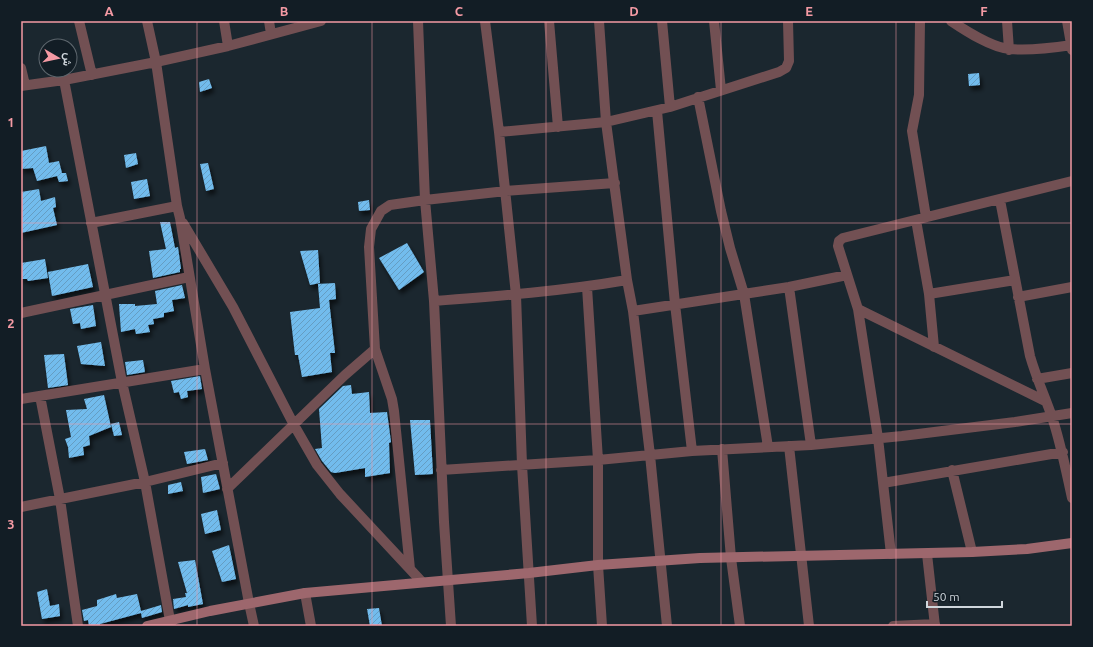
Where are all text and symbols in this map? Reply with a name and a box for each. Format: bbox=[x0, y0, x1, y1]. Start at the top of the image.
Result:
text: A bbox=[104, 4, 114, 18]
text: B bbox=[280, 4, 289, 18]
text: C bbox=[455, 4, 464, 18]
text: D bbox=[629, 4, 639, 18]
text: E bbox=[805, 4, 813, 18]
text: F bbox=[980, 4, 988, 18]
north arrow bbox=[38, 38, 78, 78]
text: ش bbox=[60, 52, 75, 67]
text: 1 bbox=[7, 115, 15, 129]
text: 2 bbox=[7, 316, 15, 330]
text: 3 bbox=[7, 517, 15, 531]
scale bar bbox=[927, 583, 1002, 609]
text: 50 m bbox=[933, 590, 960, 603]

